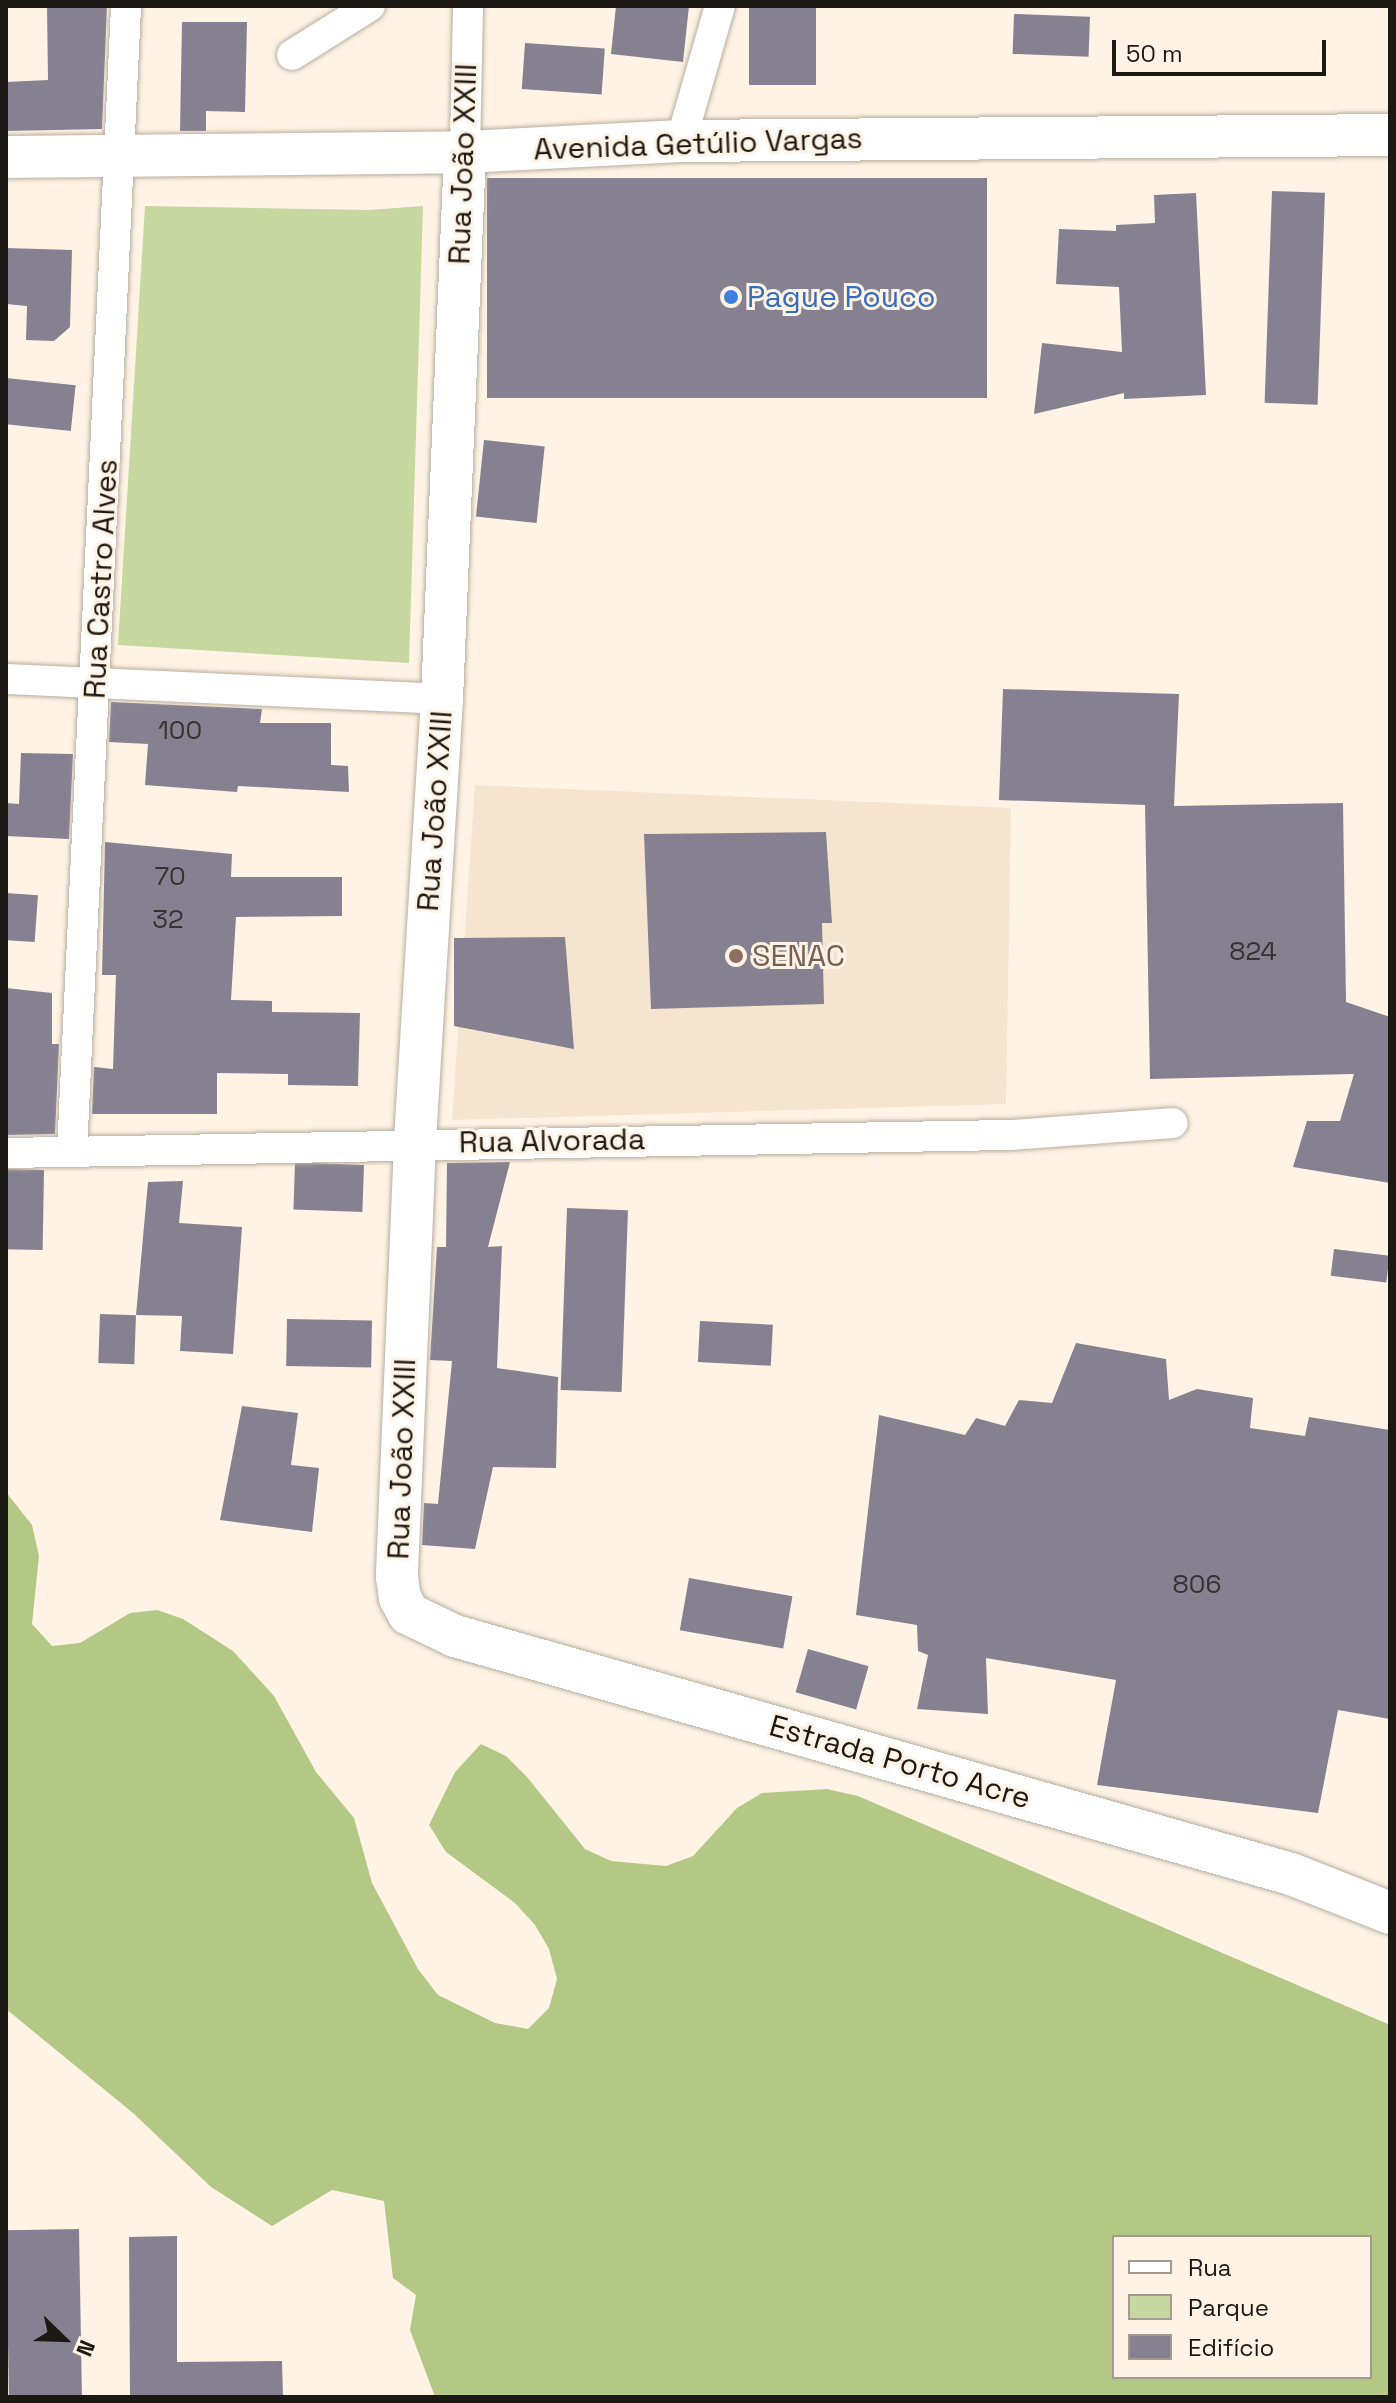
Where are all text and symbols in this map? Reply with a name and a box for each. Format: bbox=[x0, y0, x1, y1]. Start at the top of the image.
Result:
scale bar bbox=[1116, 24, 1330, 74]
text: 50 m bbox=[1126, 38, 1183, 69]
street label: Rua João XXIII bbox=[442, 63, 484, 265]
street label: Avenida Getúlio Vargas bbox=[533, 120, 863, 168]
place label: Pague Pouco bbox=[747, 279, 936, 315]
marker: Pague Pouco bbox=[722, 288, 740, 306]
street label: Rua Castro Alves bbox=[77, 458, 125, 700]
street label: Rua João XXIII bbox=[410, 709, 460, 913]
house number: 100 bbox=[158, 715, 202, 747]
house number: 70 bbox=[154, 861, 186, 893]
house number: 32 bbox=[152, 904, 184, 936]
house number: 824 bbox=[1229, 936, 1277, 968]
place label: SENAC bbox=[752, 938, 845, 974]
marker: SENAC bbox=[727, 947, 745, 965]
street label: Rua Alvorada bbox=[458, 1121, 646, 1161]
street label: Rua João XXIII bbox=[381, 1358, 423, 1560]
house number: 806 bbox=[1173, 1569, 1221, 1601]
street label: Estrada Porto Acre bbox=[765, 1707, 1035, 1817]
legend bbox=[1112, 2235, 1372, 2379]
text: Rua bbox=[1188, 2252, 1232, 2283]
text: Parque bbox=[1188, 2292, 1269, 2323]
north arrow bbox=[24, 2299, 104, 2379]
text: Edifício bbox=[1188, 2332, 1274, 2363]
text: N bbox=[70, 2336, 102, 2361]

